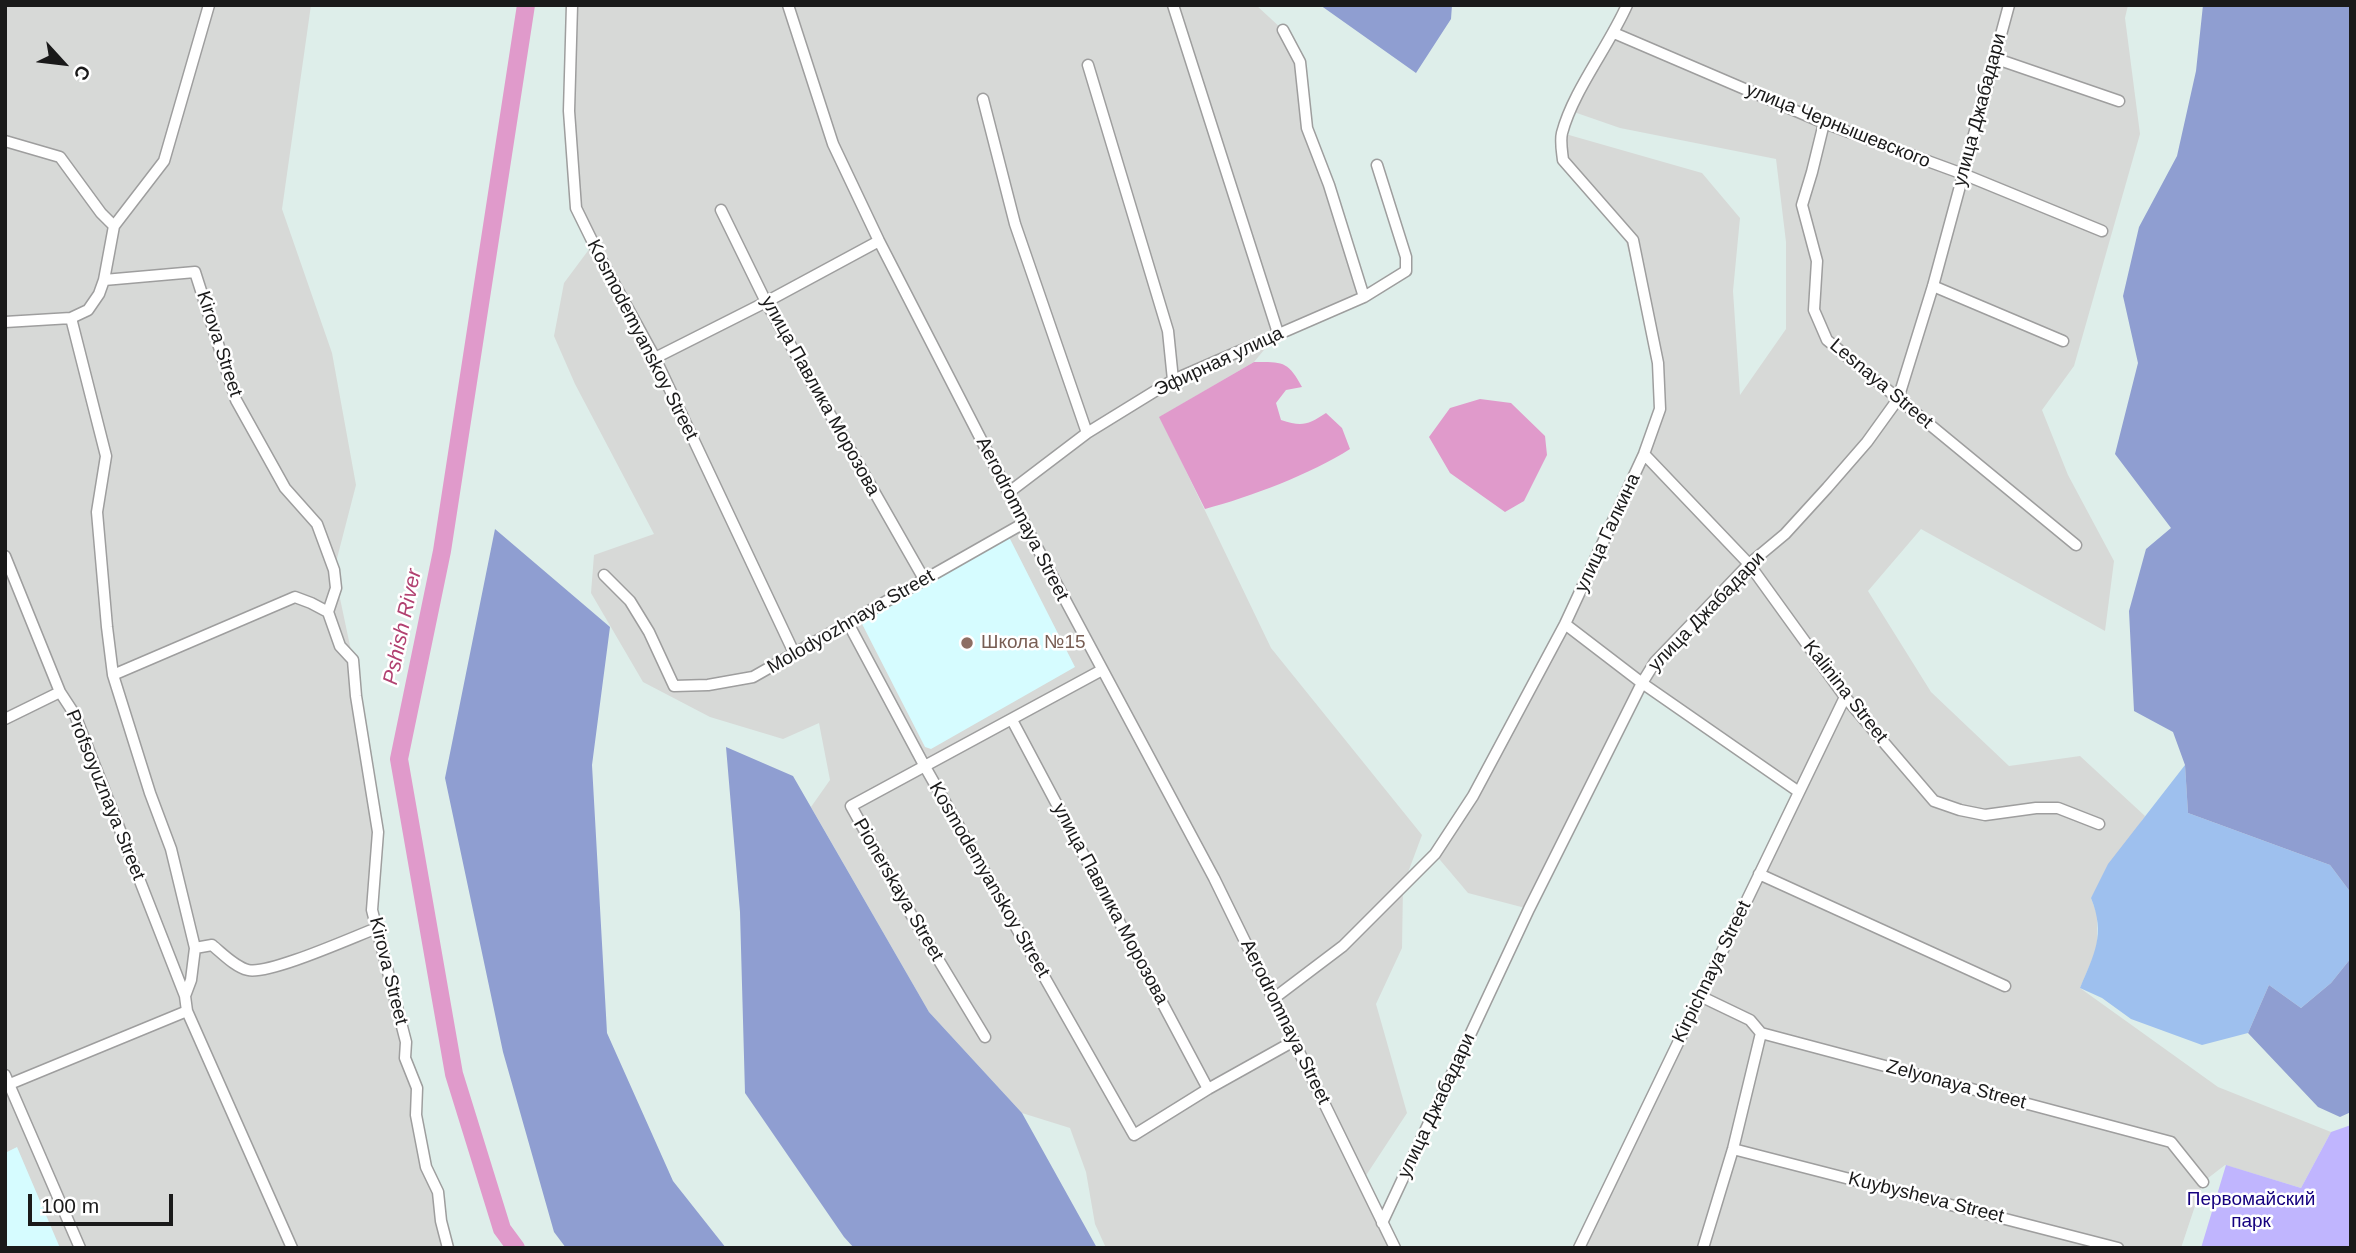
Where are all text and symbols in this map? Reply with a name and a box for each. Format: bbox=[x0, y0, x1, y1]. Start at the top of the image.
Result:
north arrow bbox=[28, 28, 98, 98]
street label: улица Джабадари bbox=[1949, 31, 2011, 189]
text: С bbox=[70, 62, 95, 84]
street label: улица Чернышевского bbox=[1742, 79, 1934, 173]
street label: Kosmodemyanskoy Street bbox=[582, 236, 702, 444]
street label: Kirova Street bbox=[191, 288, 247, 400]
street label: улица Павлика Морозова bbox=[756, 292, 884, 500]
street label: Эфирная улица bbox=[1151, 322, 1287, 402]
street label: Lesnaya Street bbox=[1825, 334, 1937, 434]
street label: Aerodromnaya Street bbox=[971, 433, 1073, 605]
street label: улица Галкина bbox=[1571, 470, 1645, 596]
street label: улица Джабадари bbox=[1644, 547, 1770, 677]
street label: Molodyozhnaya Street bbox=[763, 565, 939, 679]
water label: Pshish River bbox=[378, 567, 428, 687]
place label: Школа №15 bbox=[981, 632, 1086, 654]
marker: Школа №15 bbox=[959, 635, 975, 651]
street label: Kalinina Street bbox=[1798, 636, 1892, 748]
street label: Profsoyuznaya Street bbox=[60, 707, 150, 883]
street label: Kosmodemyanskoy Street bbox=[924, 778, 1054, 982]
street label: улица Павлика Морозова bbox=[1047, 799, 1173, 1009]
street label: Pionerskaya Street bbox=[848, 815, 948, 965]
street label: Kirpichnaya Street bbox=[1668, 897, 1756, 1047]
street label: Kirova Street bbox=[364, 915, 412, 1027]
street label: Aerodromnaya Street bbox=[1235, 936, 1335, 1108]
street label: улица Джабадари bbox=[1393, 1030, 1481, 1182]
street label: Zelyonaya Street bbox=[1884, 1055, 2028, 1115]
street label: Kuybysheva Street bbox=[1846, 1168, 2006, 1228]
scale bar bbox=[32, 1180, 177, 1224]
park label: Первомайский парк bbox=[2187, 1189, 2315, 1233]
text: 100 m bbox=[41, 1194, 99, 1217]

